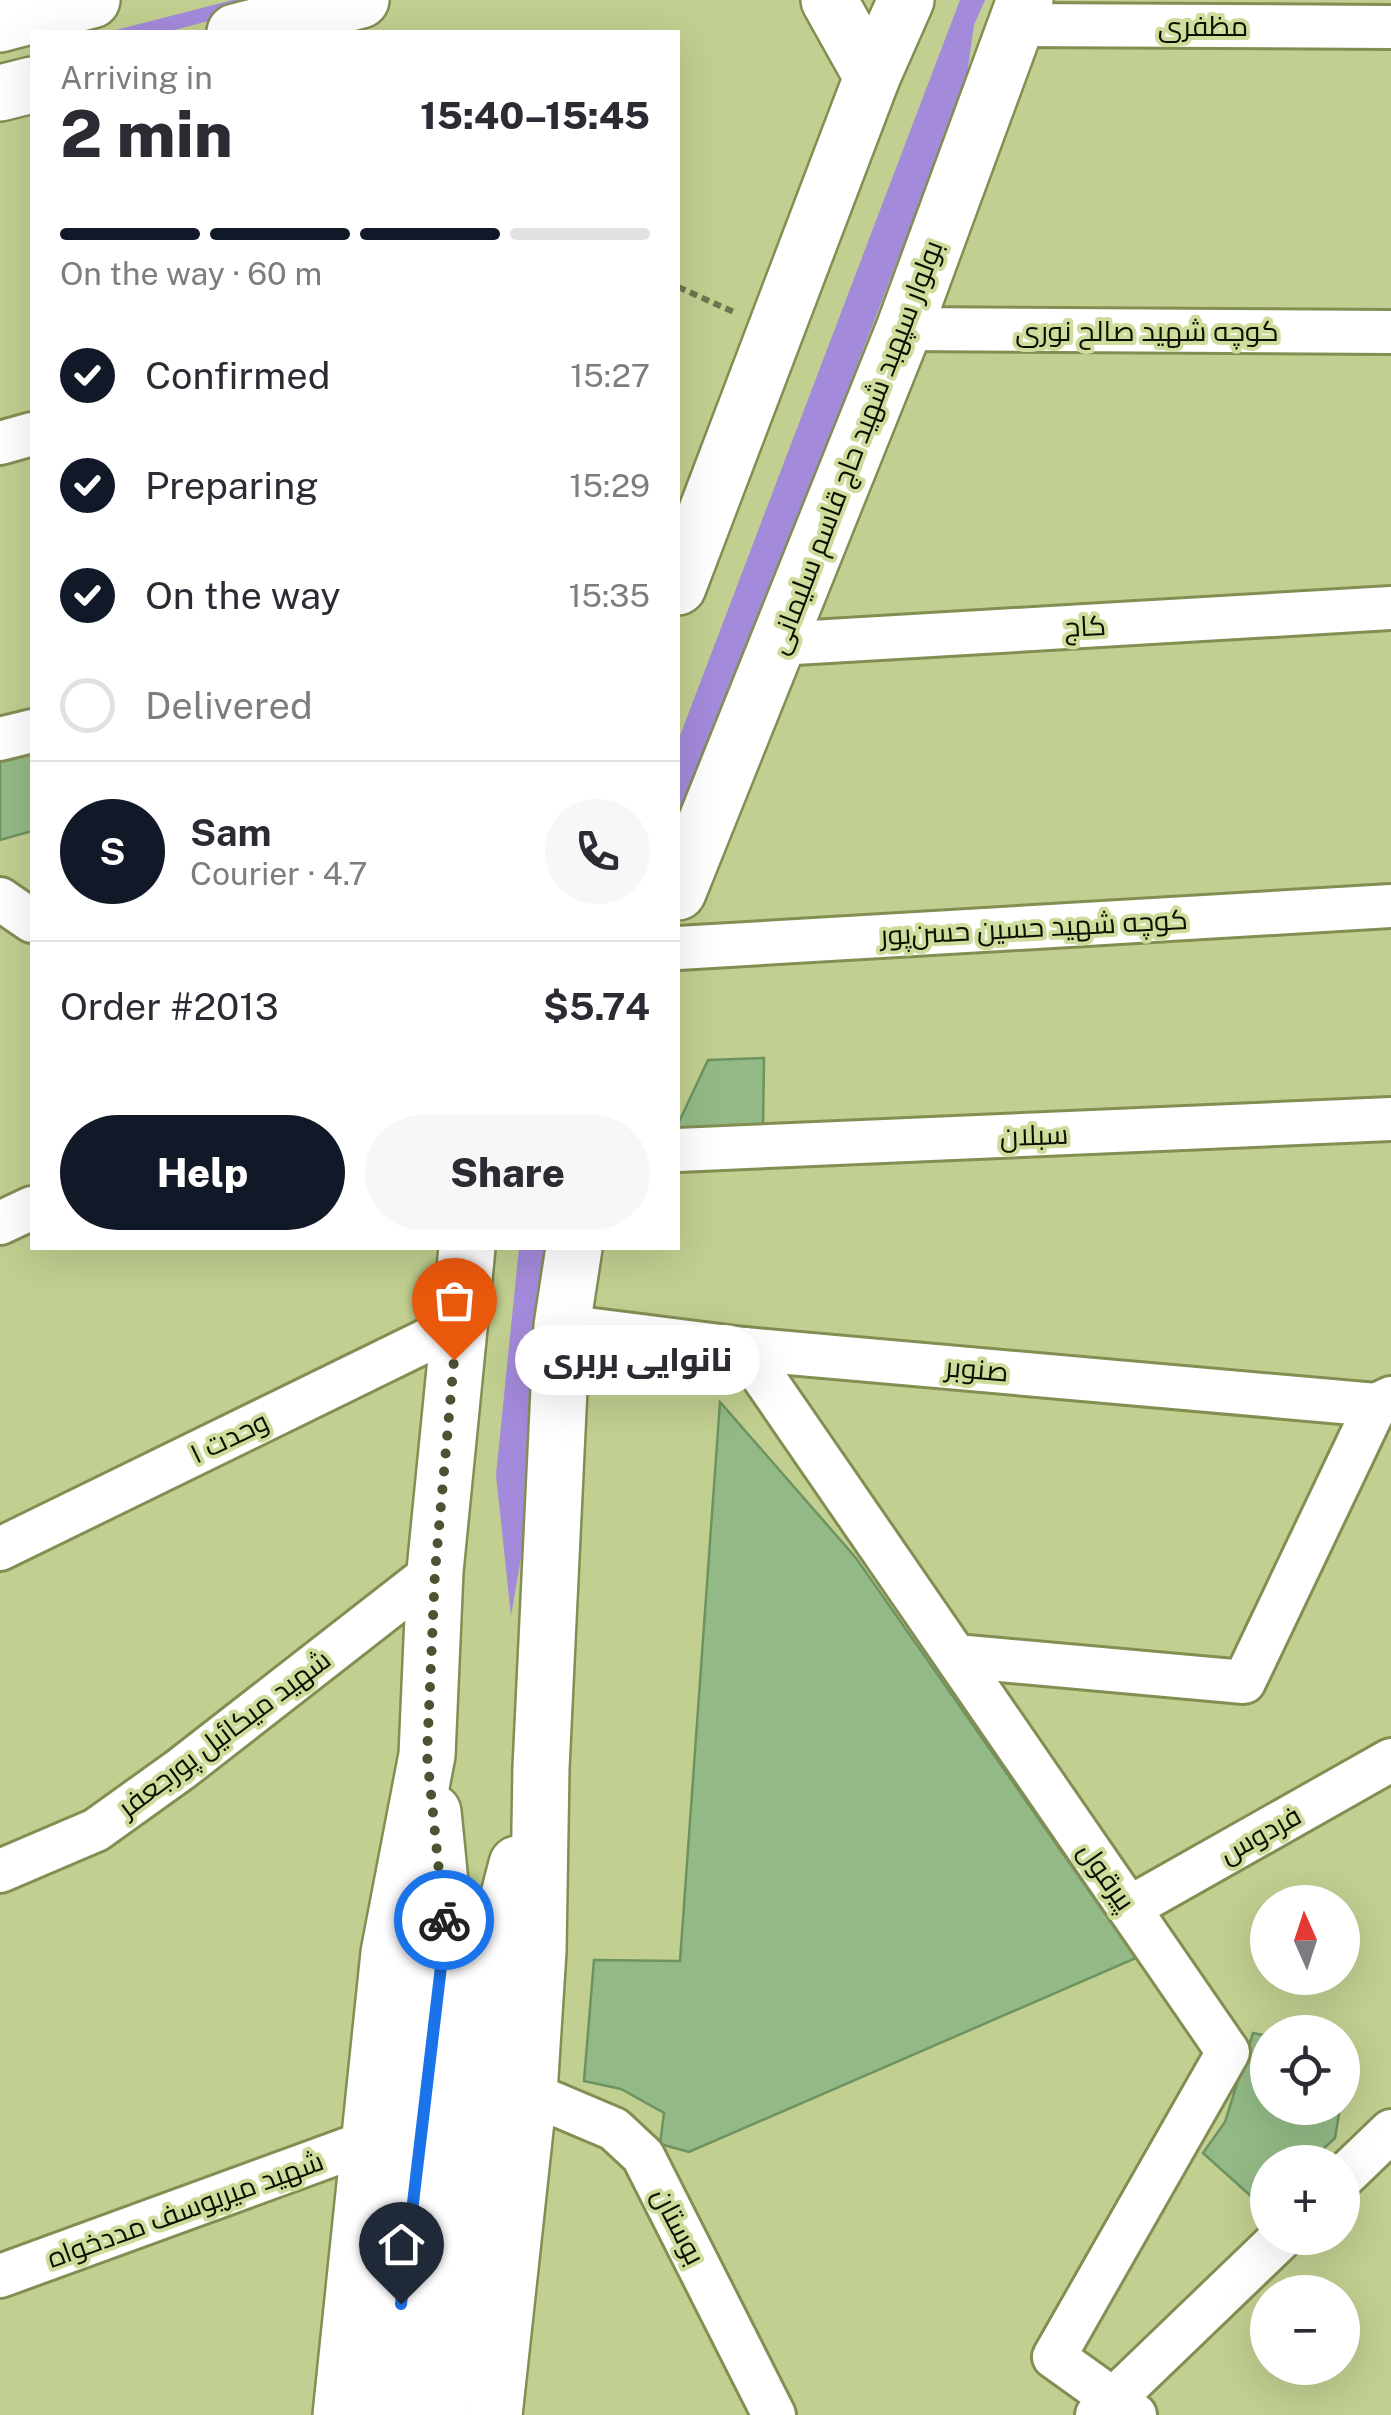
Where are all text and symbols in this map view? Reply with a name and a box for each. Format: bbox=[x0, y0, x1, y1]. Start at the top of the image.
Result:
street label: مظفری bbox=[1158, 9, 1248, 43]
text: Arriving in bbox=[60, 59, 213, 96]
text: 15:40–15:45 bbox=[420, 93, 650, 138]
text: 2 min bbox=[60, 95, 233, 172]
street label: بولوار سپهبد شهید حاج قاسم سلیمانی bbox=[760, 235, 953, 660]
text: On the way · 60 m bbox=[60, 255, 322, 292]
street label: کوچه شهید صالح نوری bbox=[1015, 314, 1279, 350]
icon: check bbox=[60, 348, 115, 403]
text: Confirmed bbox=[145, 353, 330, 398]
text: 15:27 bbox=[570, 357, 650, 394]
icon: check bbox=[60, 458, 115, 513]
text: Preparing bbox=[145, 463, 319, 508]
text: 15:29 bbox=[570, 467, 650, 504]
icon: check bbox=[60, 568, 115, 623]
text: On the way bbox=[145, 573, 341, 618]
text: 15:35 bbox=[569, 577, 650, 614]
street label: کاج bbox=[1063, 608, 1107, 646]
text: Delivered bbox=[145, 683, 313, 728]
button: phone bbox=[545, 799, 650, 904]
text: Sam bbox=[190, 810, 272, 855]
text: S bbox=[99, 829, 126, 874]
text: Courier · 4.7 bbox=[190, 855, 367, 892]
street label: کوچه شهید حسین حسن‌پور bbox=[877, 902, 1189, 954]
text: Order #2013 bbox=[60, 984, 279, 1029]
text: $5.74 bbox=[543, 984, 650, 1029]
button: Help bbox=[60, 1115, 345, 1230]
button: Share bbox=[365, 1115, 650, 1230]
street label: سبلان bbox=[999, 1117, 1069, 1153]
pin bbox=[412, 1258, 497, 1361]
icon: bag bbox=[427, 1273, 482, 1328]
callout: نانوایی بربری bbox=[514, 1325, 759, 1395]
text: نانوایی بربری bbox=[543, 1341, 732, 1378]
street label: صنوبر bbox=[942, 1349, 1010, 1388]
street label: وحدت ۱ bbox=[184, 1403, 273, 1470]
street label: شهید میکائیل پورجعفر bbox=[109, 1642, 338, 1827]
street label: فردوس bbox=[1213, 1798, 1307, 1870]
street label: پیرقول bbox=[1070, 1835, 1143, 1918]
courier bbox=[394, 1870, 494, 1970]
north arrow bbox=[1250, 1885, 1360, 1995]
map controls bbox=[1250, 1885, 1360, 2385]
icon: bike bbox=[417, 1893, 472, 1948]
button: locate bbox=[1250, 2015, 1360, 2125]
street label: شهید میریوسف مددخواه bbox=[42, 2143, 328, 2275]
button: + bbox=[1250, 2145, 1360, 2255]
street label: بوستان bbox=[645, 2182, 713, 2270]
pin bbox=[359, 2202, 444, 2305]
icon: home bbox=[374, 2217, 429, 2272]
button: − bbox=[1250, 2275, 1360, 2385]

